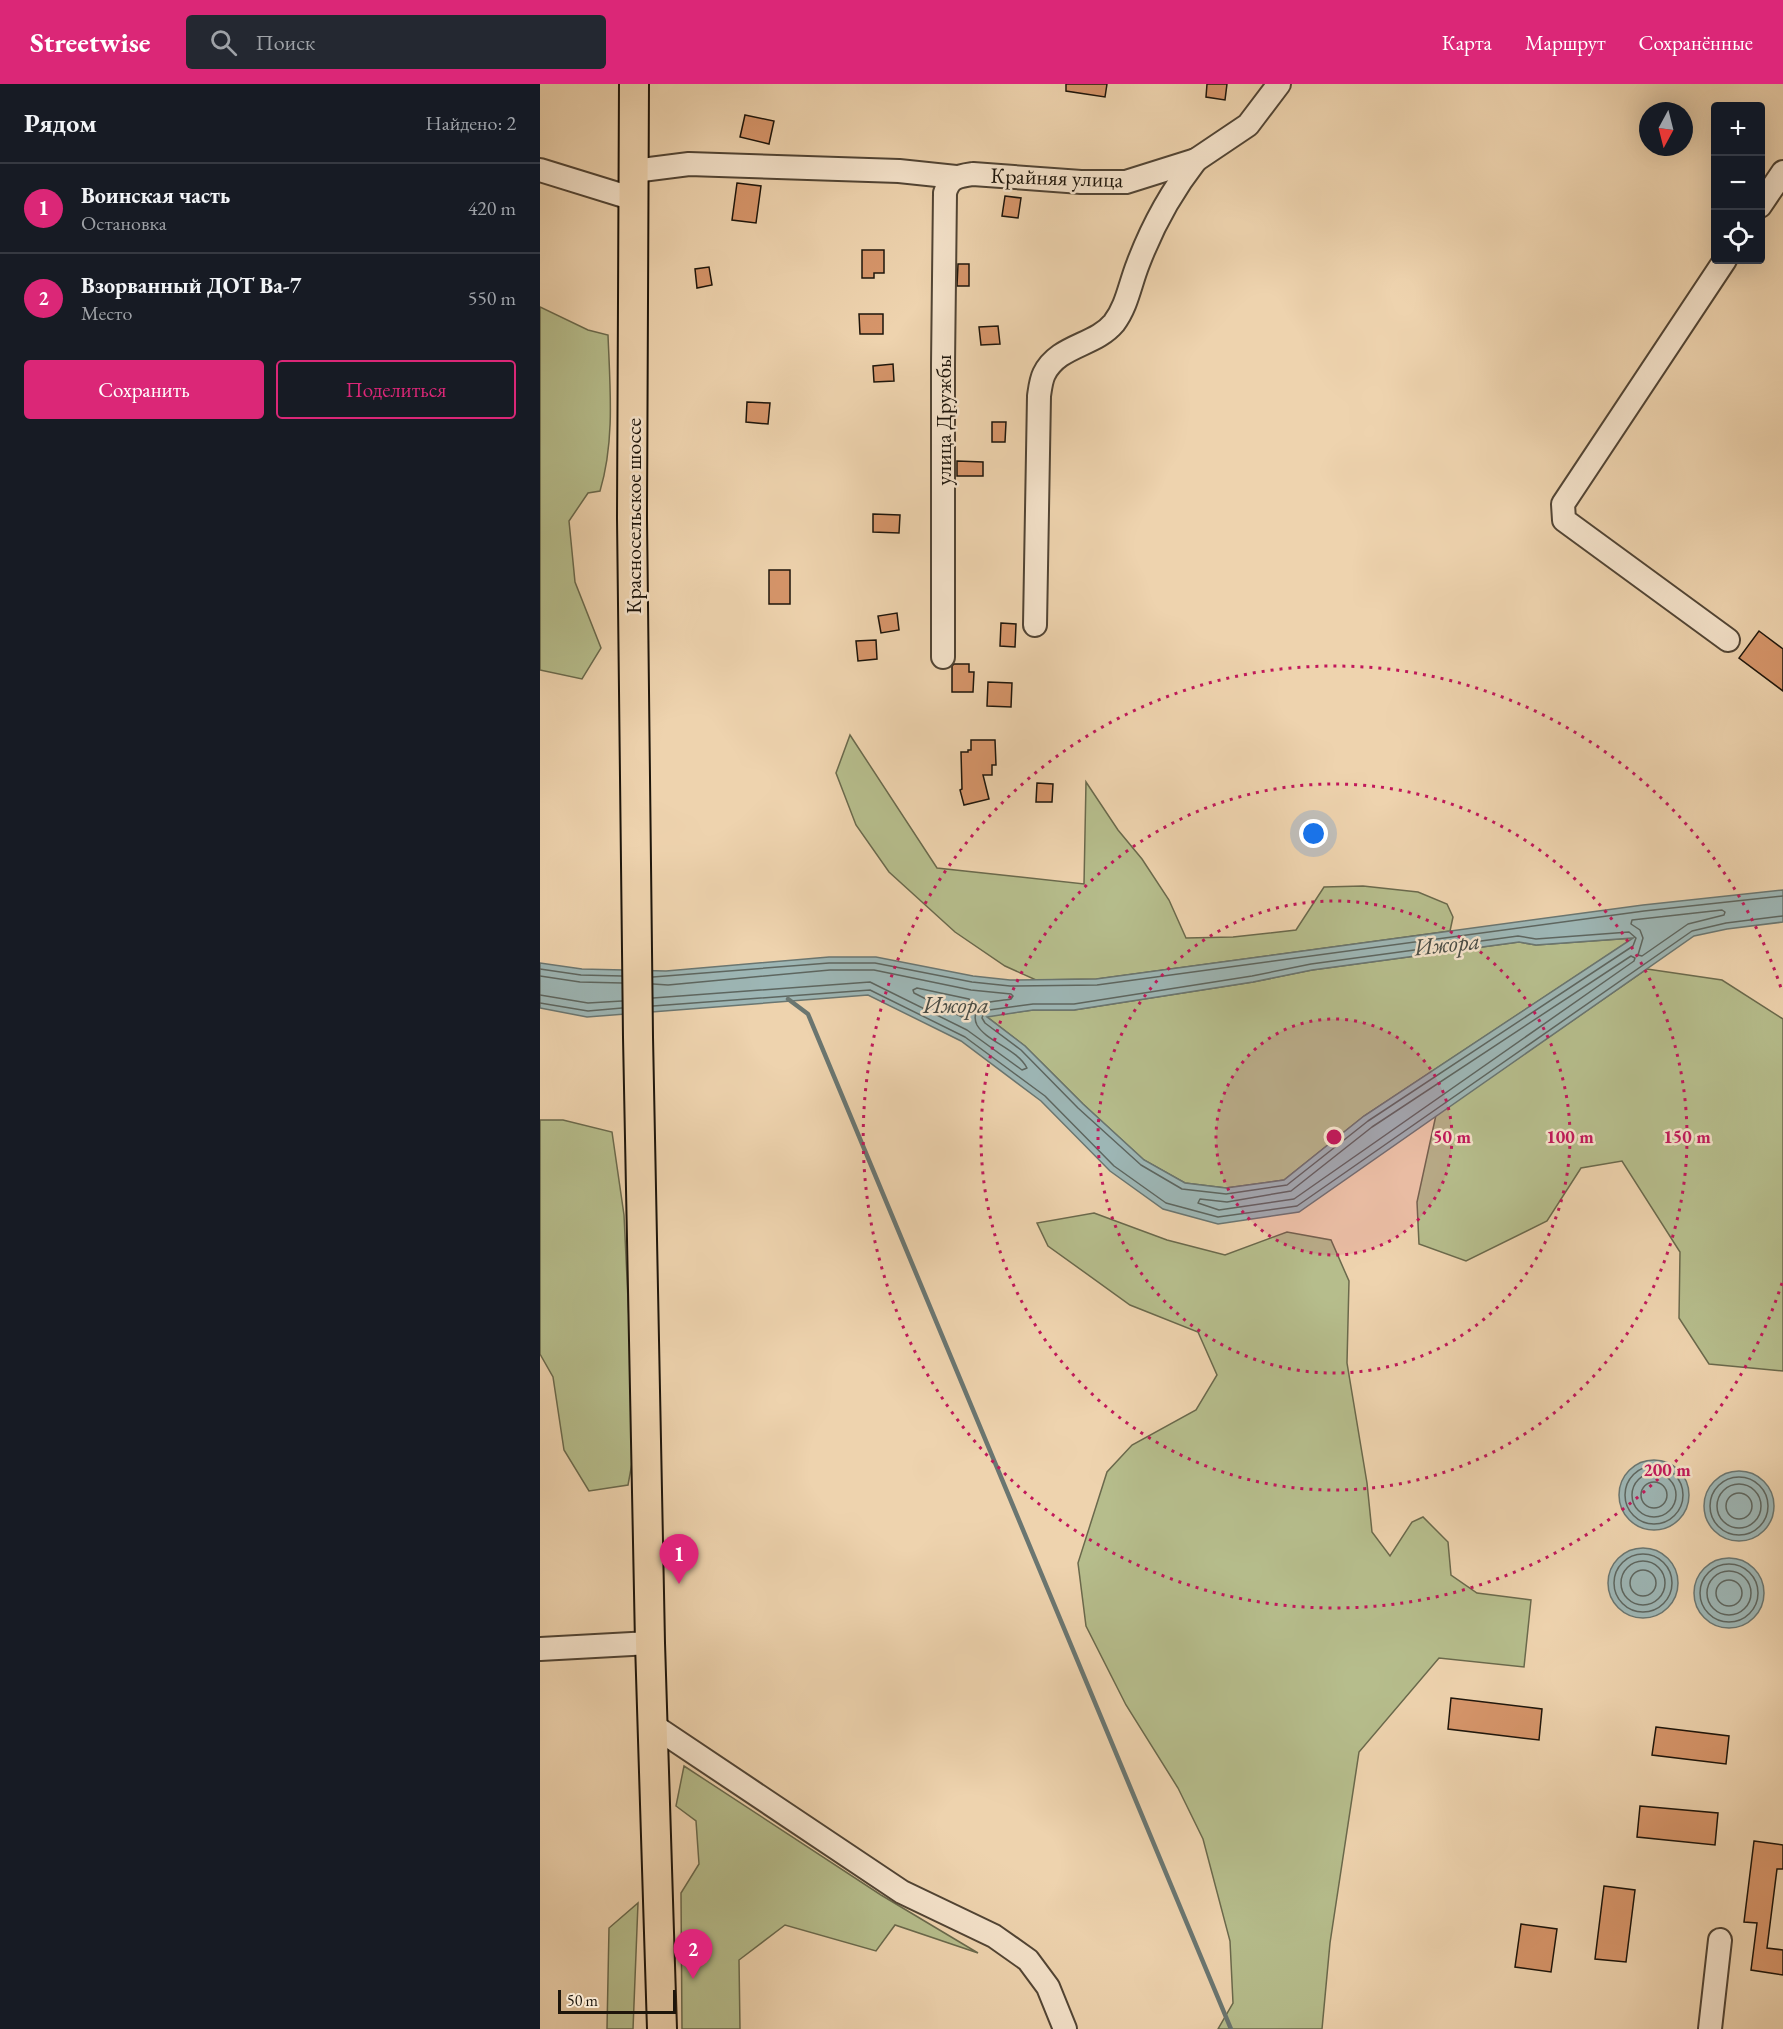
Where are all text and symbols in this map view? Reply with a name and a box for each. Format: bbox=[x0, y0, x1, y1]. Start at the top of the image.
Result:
search box bbox=[186, 15, 606, 69]
text: Streetwise bbox=[30, 24, 150, 60]
icon: search bbox=[207, 26, 240, 59]
text: Поиск bbox=[255, 28, 315, 57]
text: Карта bbox=[1442, 29, 1492, 56]
text: Маршрут bbox=[1525, 29, 1606, 56]
text: Сохранённые bbox=[1639, 29, 1753, 56]
north arrow bbox=[1639, 102, 1693, 156]
map controls bbox=[1711, 102, 1765, 264]
button: + bbox=[1711, 102, 1765, 156]
text: Рядом bbox=[24, 106, 97, 140]
text: Найдено: 2 bbox=[425, 110, 516, 136]
button: − bbox=[1711, 156, 1765, 210]
street label: Крайняя улица bbox=[990, 161, 1124, 194]
text: Воинская часть bbox=[81, 181, 230, 210]
text: 1 bbox=[38, 195, 49, 221]
text: 420 m bbox=[468, 195, 516, 221]
text: Остановка bbox=[81, 210, 167, 236]
button: locate bbox=[1711, 210, 1765, 264]
text: Взорванный ДОТ Ва-7 bbox=[81, 271, 301, 300]
text: 2 bbox=[38, 285, 49, 311]
text: 550 m bbox=[468, 285, 516, 311]
text: Место bbox=[81, 300, 132, 326]
street label: улица Дружбы bbox=[929, 354, 958, 486]
button: Сохранить bbox=[24, 360, 264, 419]
button: Поделиться bbox=[276, 360, 516, 419]
street label: Красносельское шоссе bbox=[619, 418, 648, 614]
your location bbox=[1299, 819, 1328, 848]
water label: Ижора bbox=[1412, 925, 1481, 962]
water label: Ижора bbox=[922, 989, 989, 1020]
text: 50 m bbox=[1433, 1125, 1471, 1148]
text: 100 m bbox=[1546, 1125, 1594, 1148]
text: 150 m bbox=[1663, 1125, 1711, 1148]
centre of rings bbox=[1324, 1127, 1344, 1147]
text: 200 m bbox=[1643, 1458, 1691, 1481]
pin: 1 bbox=[660, 1534, 698, 1584]
pin: 2 bbox=[674, 1930, 712, 1979]
scale bar bbox=[558, 1987, 676, 2014]
text: 50 m bbox=[567, 1990, 598, 2011]

